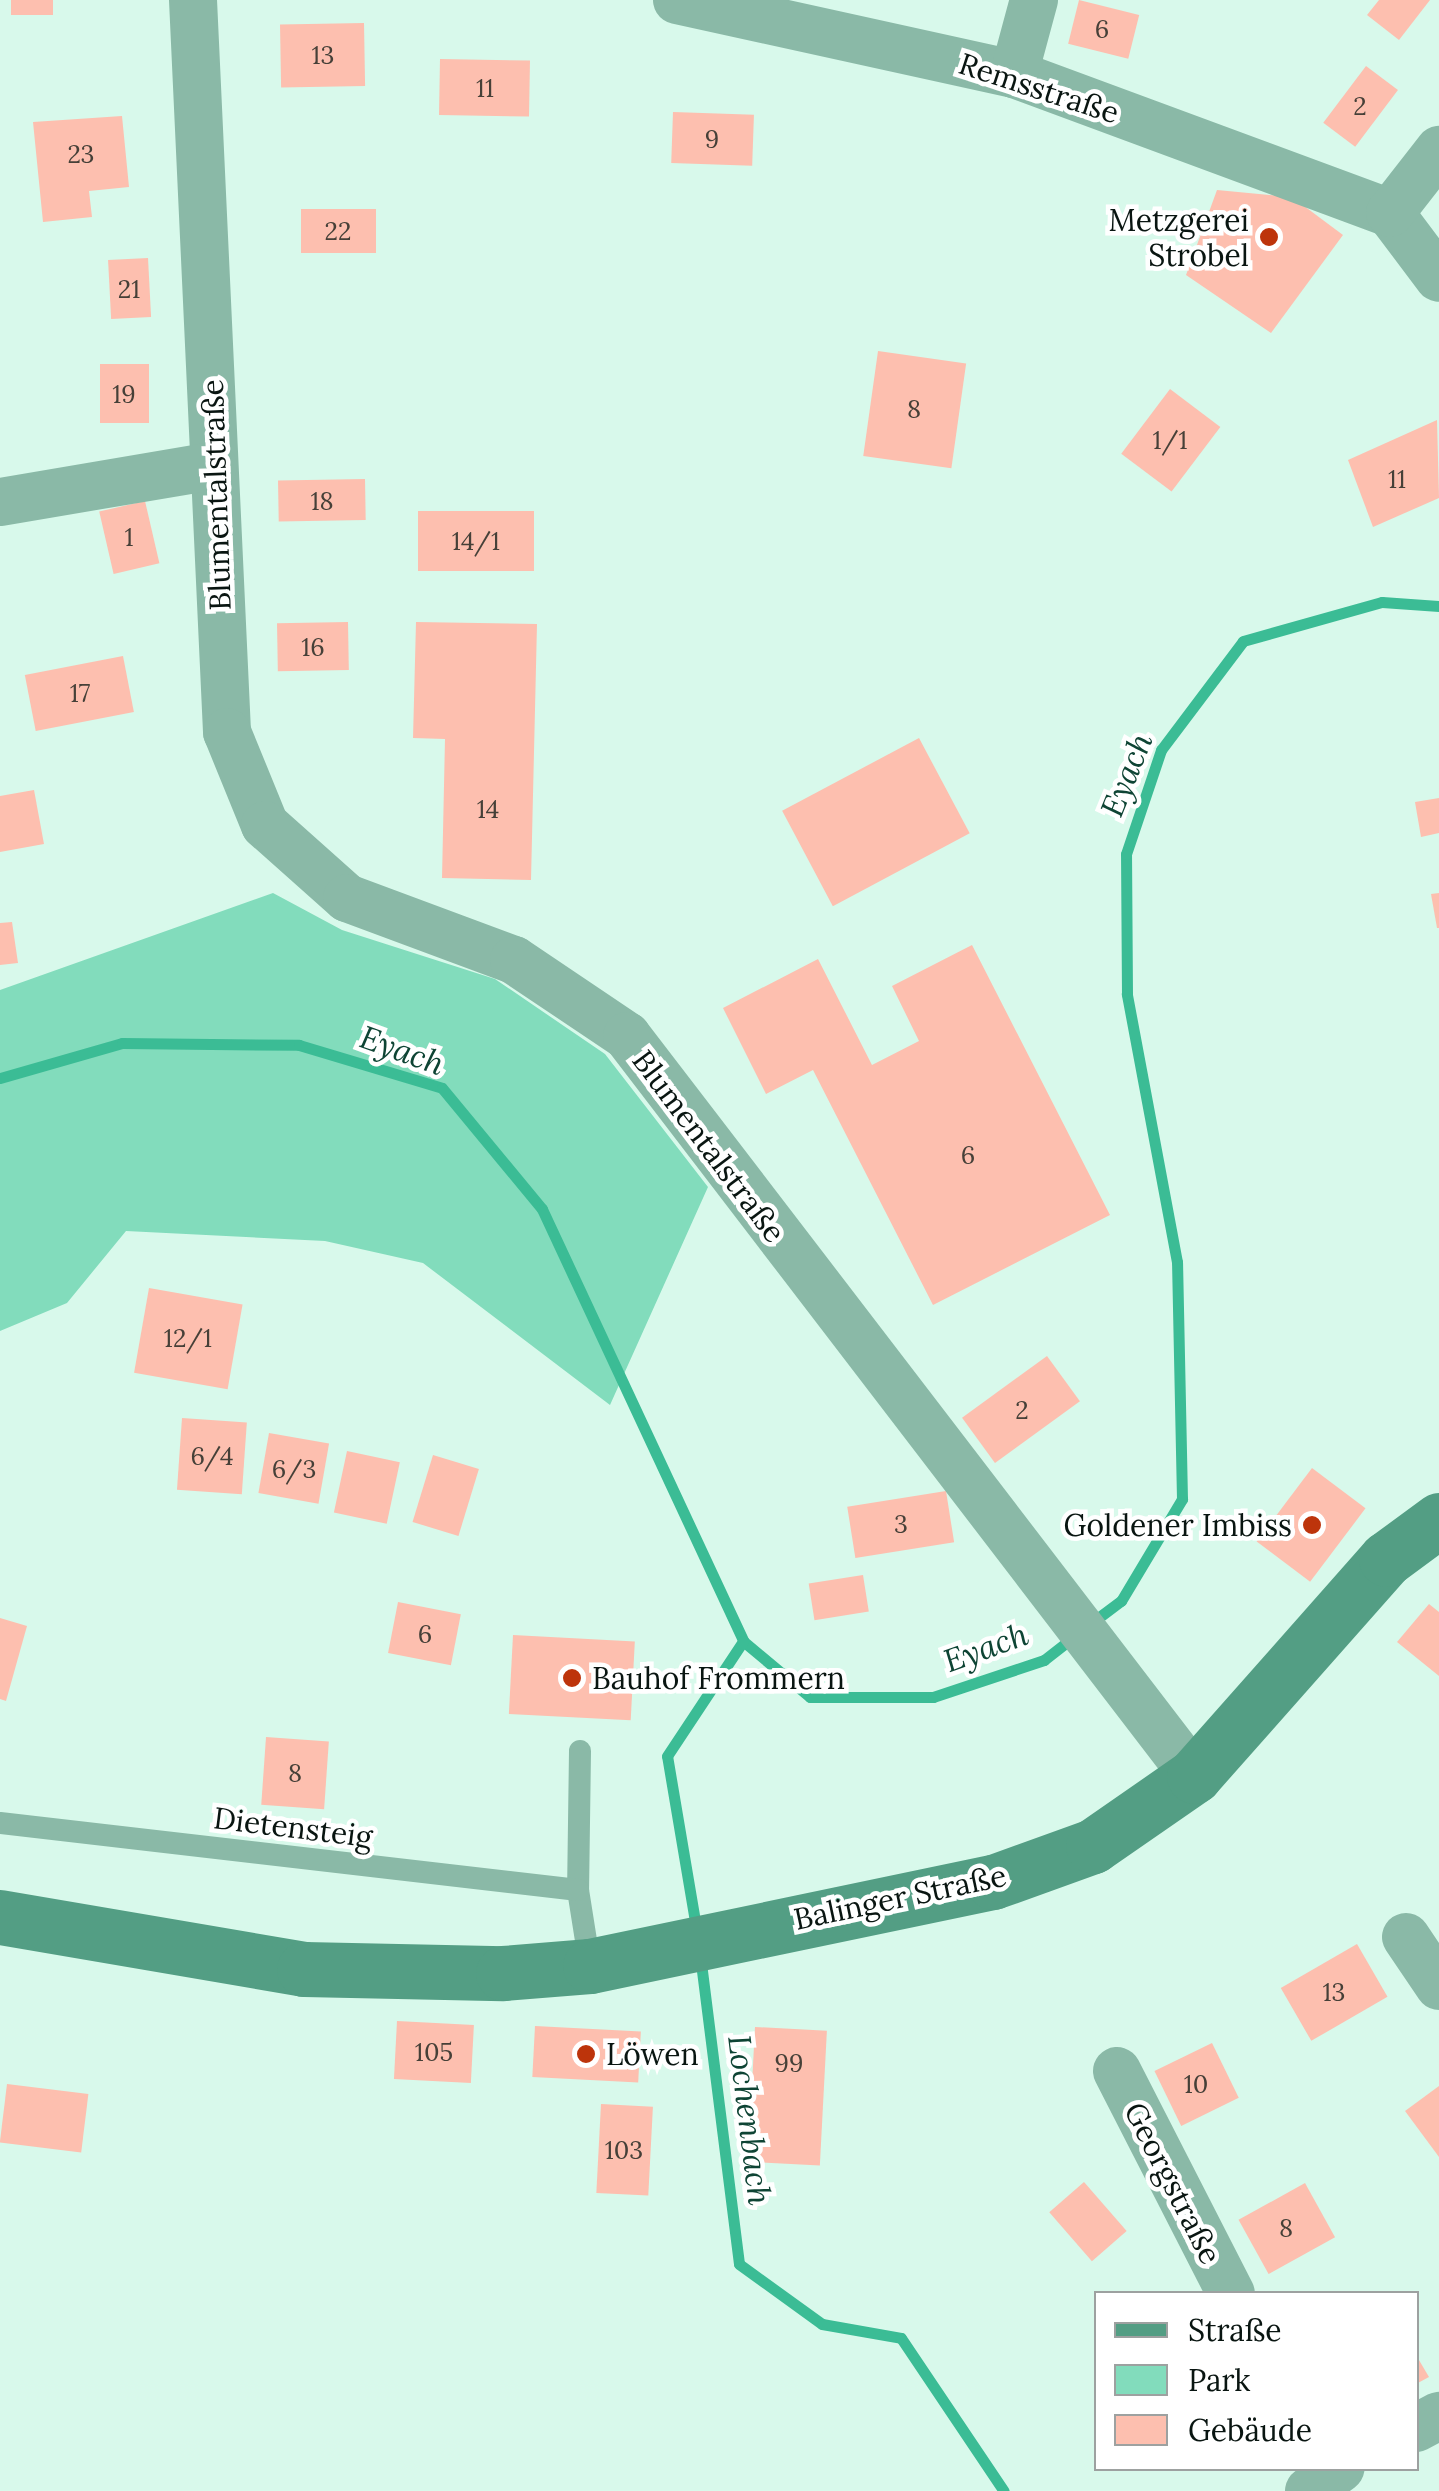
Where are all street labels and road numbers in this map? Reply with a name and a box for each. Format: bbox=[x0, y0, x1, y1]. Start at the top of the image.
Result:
street label: Remsstraße bbox=[954, 45, 1124, 131]
street label: Blumentalstraße bbox=[194, 379, 238, 611]
street label: Blumentalstraße bbox=[625, 1043, 793, 1249]
street label: Dietensteig bbox=[212, 1799, 374, 1855]
street label: Balinger Straße bbox=[791, 1857, 1009, 1937]
street label: Georgstraße bbox=[1117, 2096, 1229, 2270]

